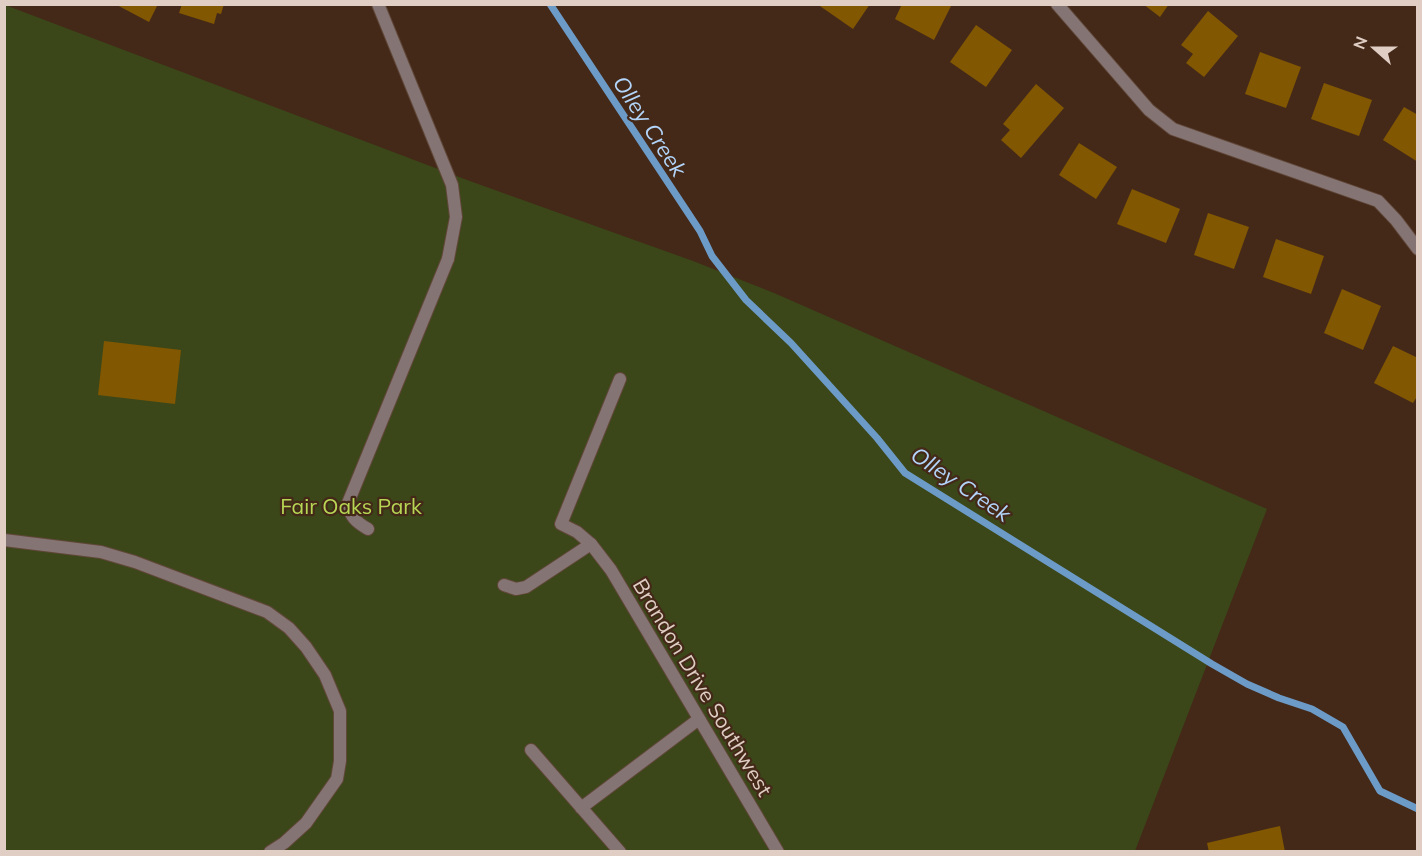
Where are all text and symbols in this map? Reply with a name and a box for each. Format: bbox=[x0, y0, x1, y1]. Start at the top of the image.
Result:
north arrow bbox=[1344, 18, 1404, 78]
text: N bbox=[1348, 33, 1371, 52]
water label: Olley Creek bbox=[607, 70, 693, 182]
water label: Olley Creek bbox=[906, 440, 1017, 528]
park label: Fair Oaks Park bbox=[280, 493, 422, 519]
street label: Brandon Drive Southwest bbox=[628, 573, 778, 801]

